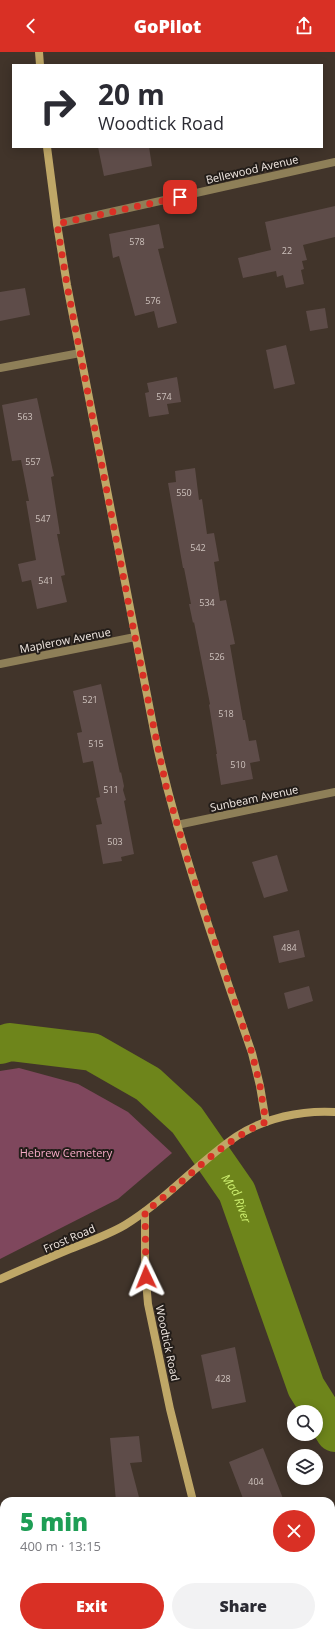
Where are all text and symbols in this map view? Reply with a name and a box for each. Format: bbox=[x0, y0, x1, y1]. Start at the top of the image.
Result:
text: GoPilot bbox=[134, 14, 201, 38]
icon: back bbox=[20, 15, 42, 37]
icon: share bbox=[293, 15, 315, 37]
text: 20 m bbox=[98, 75, 165, 113]
icon: right bbox=[32, 80, 84, 132]
text: Woodtick Road bbox=[98, 111, 224, 135]
street label: Bellewood Avenue bbox=[204, 151, 300, 187]
pin bbox=[163, 180, 197, 214]
icon: arrive bbox=[169, 186, 191, 208]
house number: 578 bbox=[129, 235, 145, 248]
house number: 22 bbox=[282, 244, 292, 257]
house number: 576 bbox=[145, 294, 161, 307]
house number: 574 bbox=[156, 390, 172, 403]
house number: 563 bbox=[17, 410, 33, 423]
house number: 557 bbox=[25, 455, 41, 468]
house number: 550 bbox=[176, 486, 192, 499]
house number: 547 bbox=[35, 512, 51, 525]
house number: 542 bbox=[190, 541, 206, 554]
house number: 541 bbox=[38, 574, 54, 587]
house number: 534 bbox=[199, 596, 215, 609]
street label: Maplerow Avenue bbox=[18, 624, 112, 656]
house number: 526 bbox=[209, 650, 225, 663]
house number: 521 bbox=[82, 693, 98, 706]
house number: 518 bbox=[218, 707, 234, 720]
house number: 515 bbox=[88, 737, 104, 750]
house number: 510 bbox=[230, 758, 246, 771]
street label: Sunbeam Avenue bbox=[208, 781, 300, 815]
house number: 511 bbox=[103, 783, 119, 796]
house number: 503 bbox=[107, 835, 123, 848]
house number: 484 bbox=[281, 941, 297, 954]
park label: Hebrew Cemetery bbox=[20, 1145, 113, 1160]
water label: Mad River bbox=[218, 1170, 256, 1226]
street label: Frost Road bbox=[41, 1220, 97, 1256]
position arrow bbox=[125, 1256, 167, 1298]
street label: Woodtick Road bbox=[153, 1304, 183, 1382]
house number: 428 bbox=[215, 1372, 231, 1385]
map controls bbox=[287, 1405, 323, 1485]
button: search bbox=[287, 1405, 323, 1441]
button: layers bbox=[287, 1449, 323, 1485]
house number: 404 bbox=[248, 1475, 264, 1488]
text: 5 min bbox=[20, 1505, 88, 1538]
button: close bbox=[273, 1510, 315, 1552]
text: 400 m · 13:15 bbox=[20, 1537, 101, 1555]
button: Exit bbox=[20, 1583, 164, 1629]
button: Share bbox=[172, 1583, 315, 1629]

